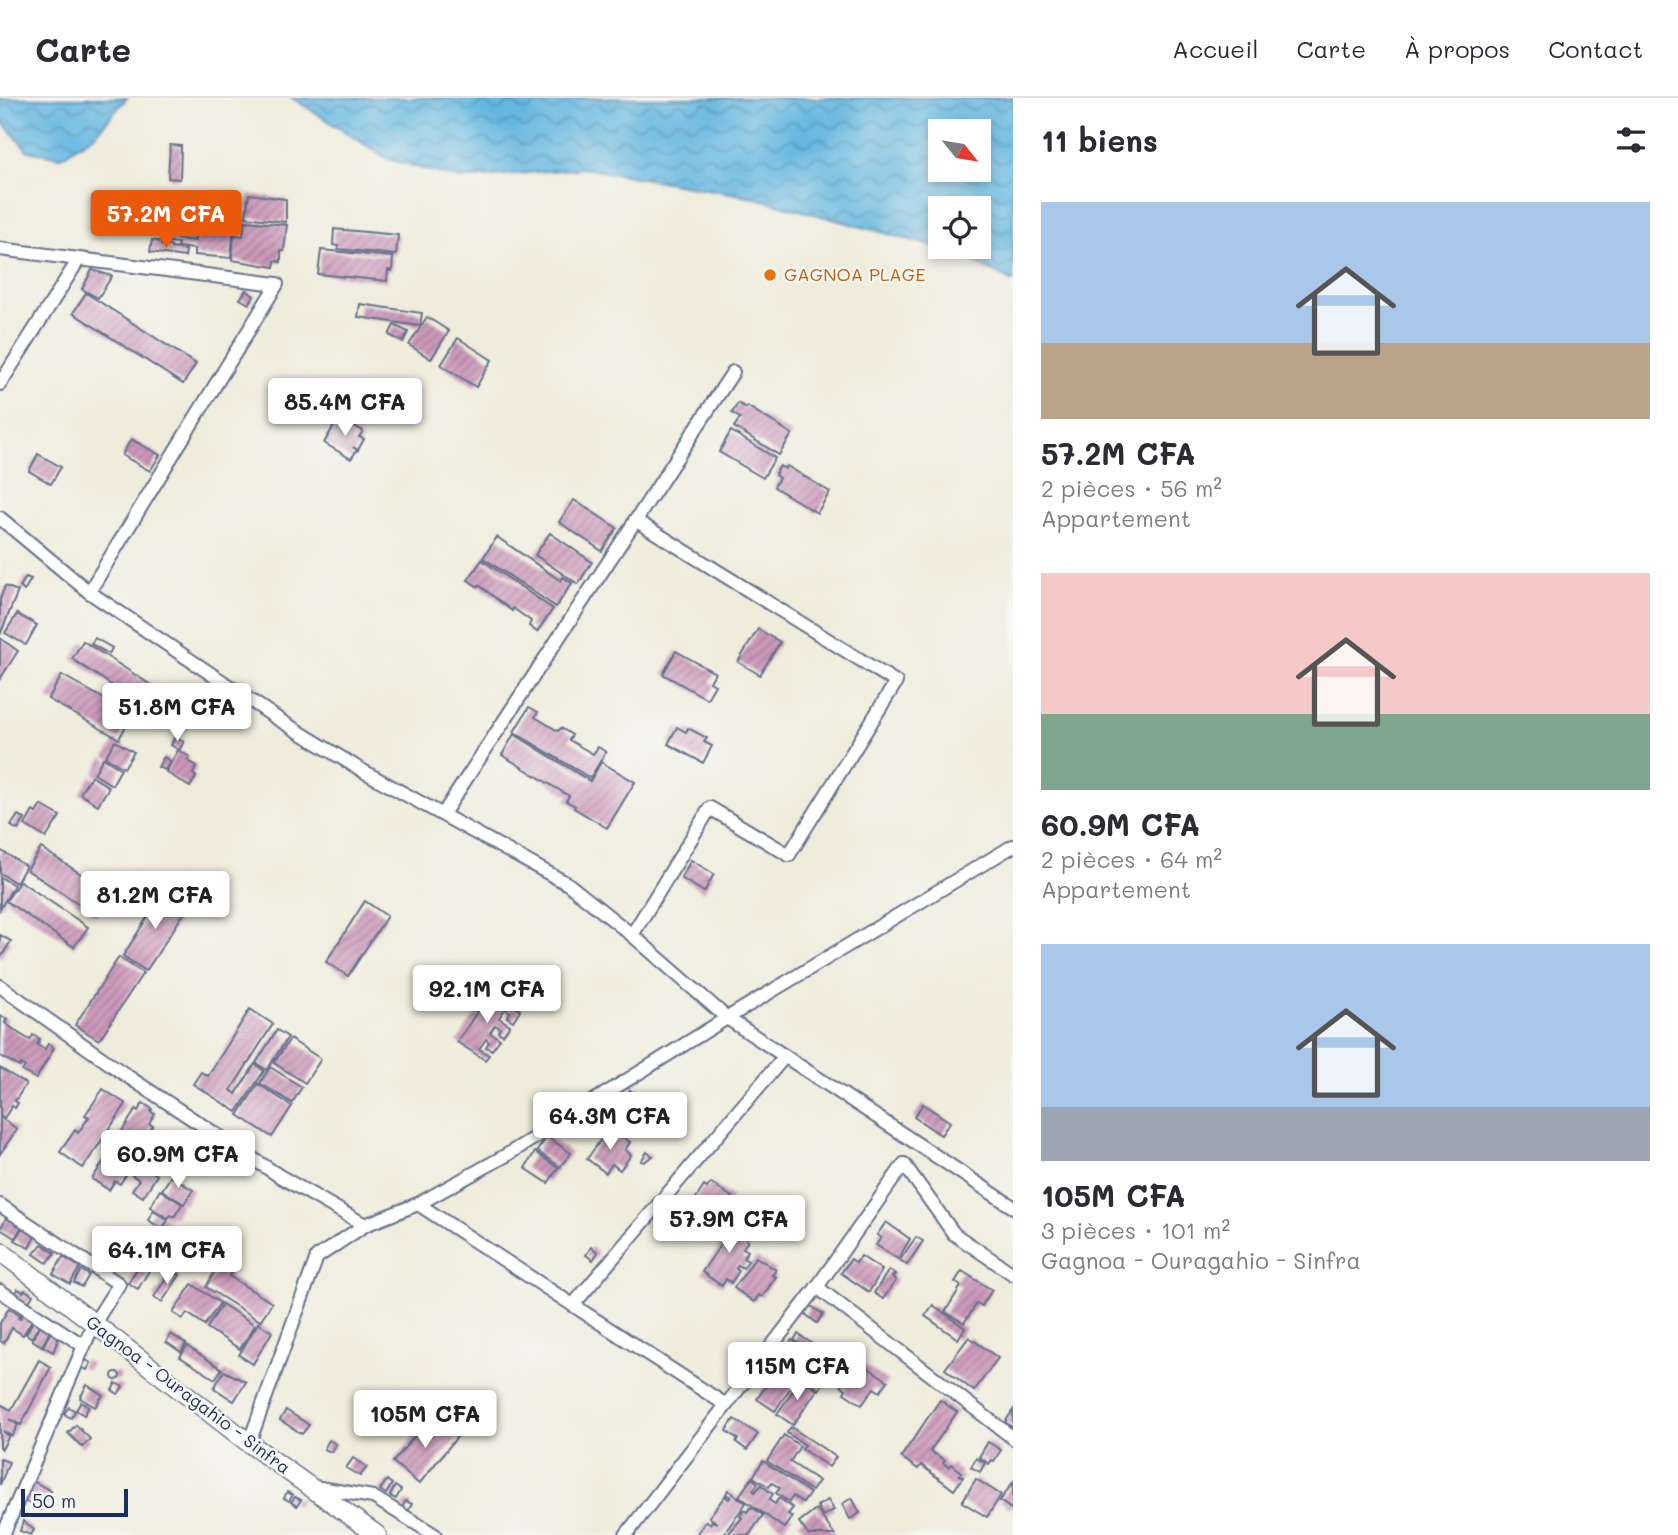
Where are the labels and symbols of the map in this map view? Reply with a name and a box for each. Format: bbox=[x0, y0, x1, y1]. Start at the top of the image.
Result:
north arrow bbox=[928, 119, 990, 182]
pin: 57.2M CFA bbox=[86, 190, 246, 250]
place label: GAGNOA PLAGE bbox=[784, 262, 925, 286]
marker: GAGNOA PLAGE bbox=[762, 267, 778, 283]
pin: 85.4M CFA bbox=[265, 378, 425, 438]
pin: 51.8M CFA bbox=[97, 684, 257, 743]
pin: 81.2M CFA bbox=[75, 872, 235, 931]
pin: 92.1M CFA bbox=[407, 965, 567, 1025]
pin: 64.3M CFA bbox=[530, 1093, 690, 1152]
pin: 60.9M CFA bbox=[98, 1130, 258, 1190]
pin: 57.9M CFA bbox=[649, 1196, 809, 1255]
pin: 64.1M CFA bbox=[87, 1226, 247, 1286]
street label: Gagnoa - Ouragahio - Sinfra bbox=[81, 1309, 296, 1479]
pin: 115M CFA bbox=[725, 1342, 869, 1402]
pin: 105M CFA bbox=[353, 1390, 497, 1450]
scale bar bbox=[21, 1486, 128, 1518]

